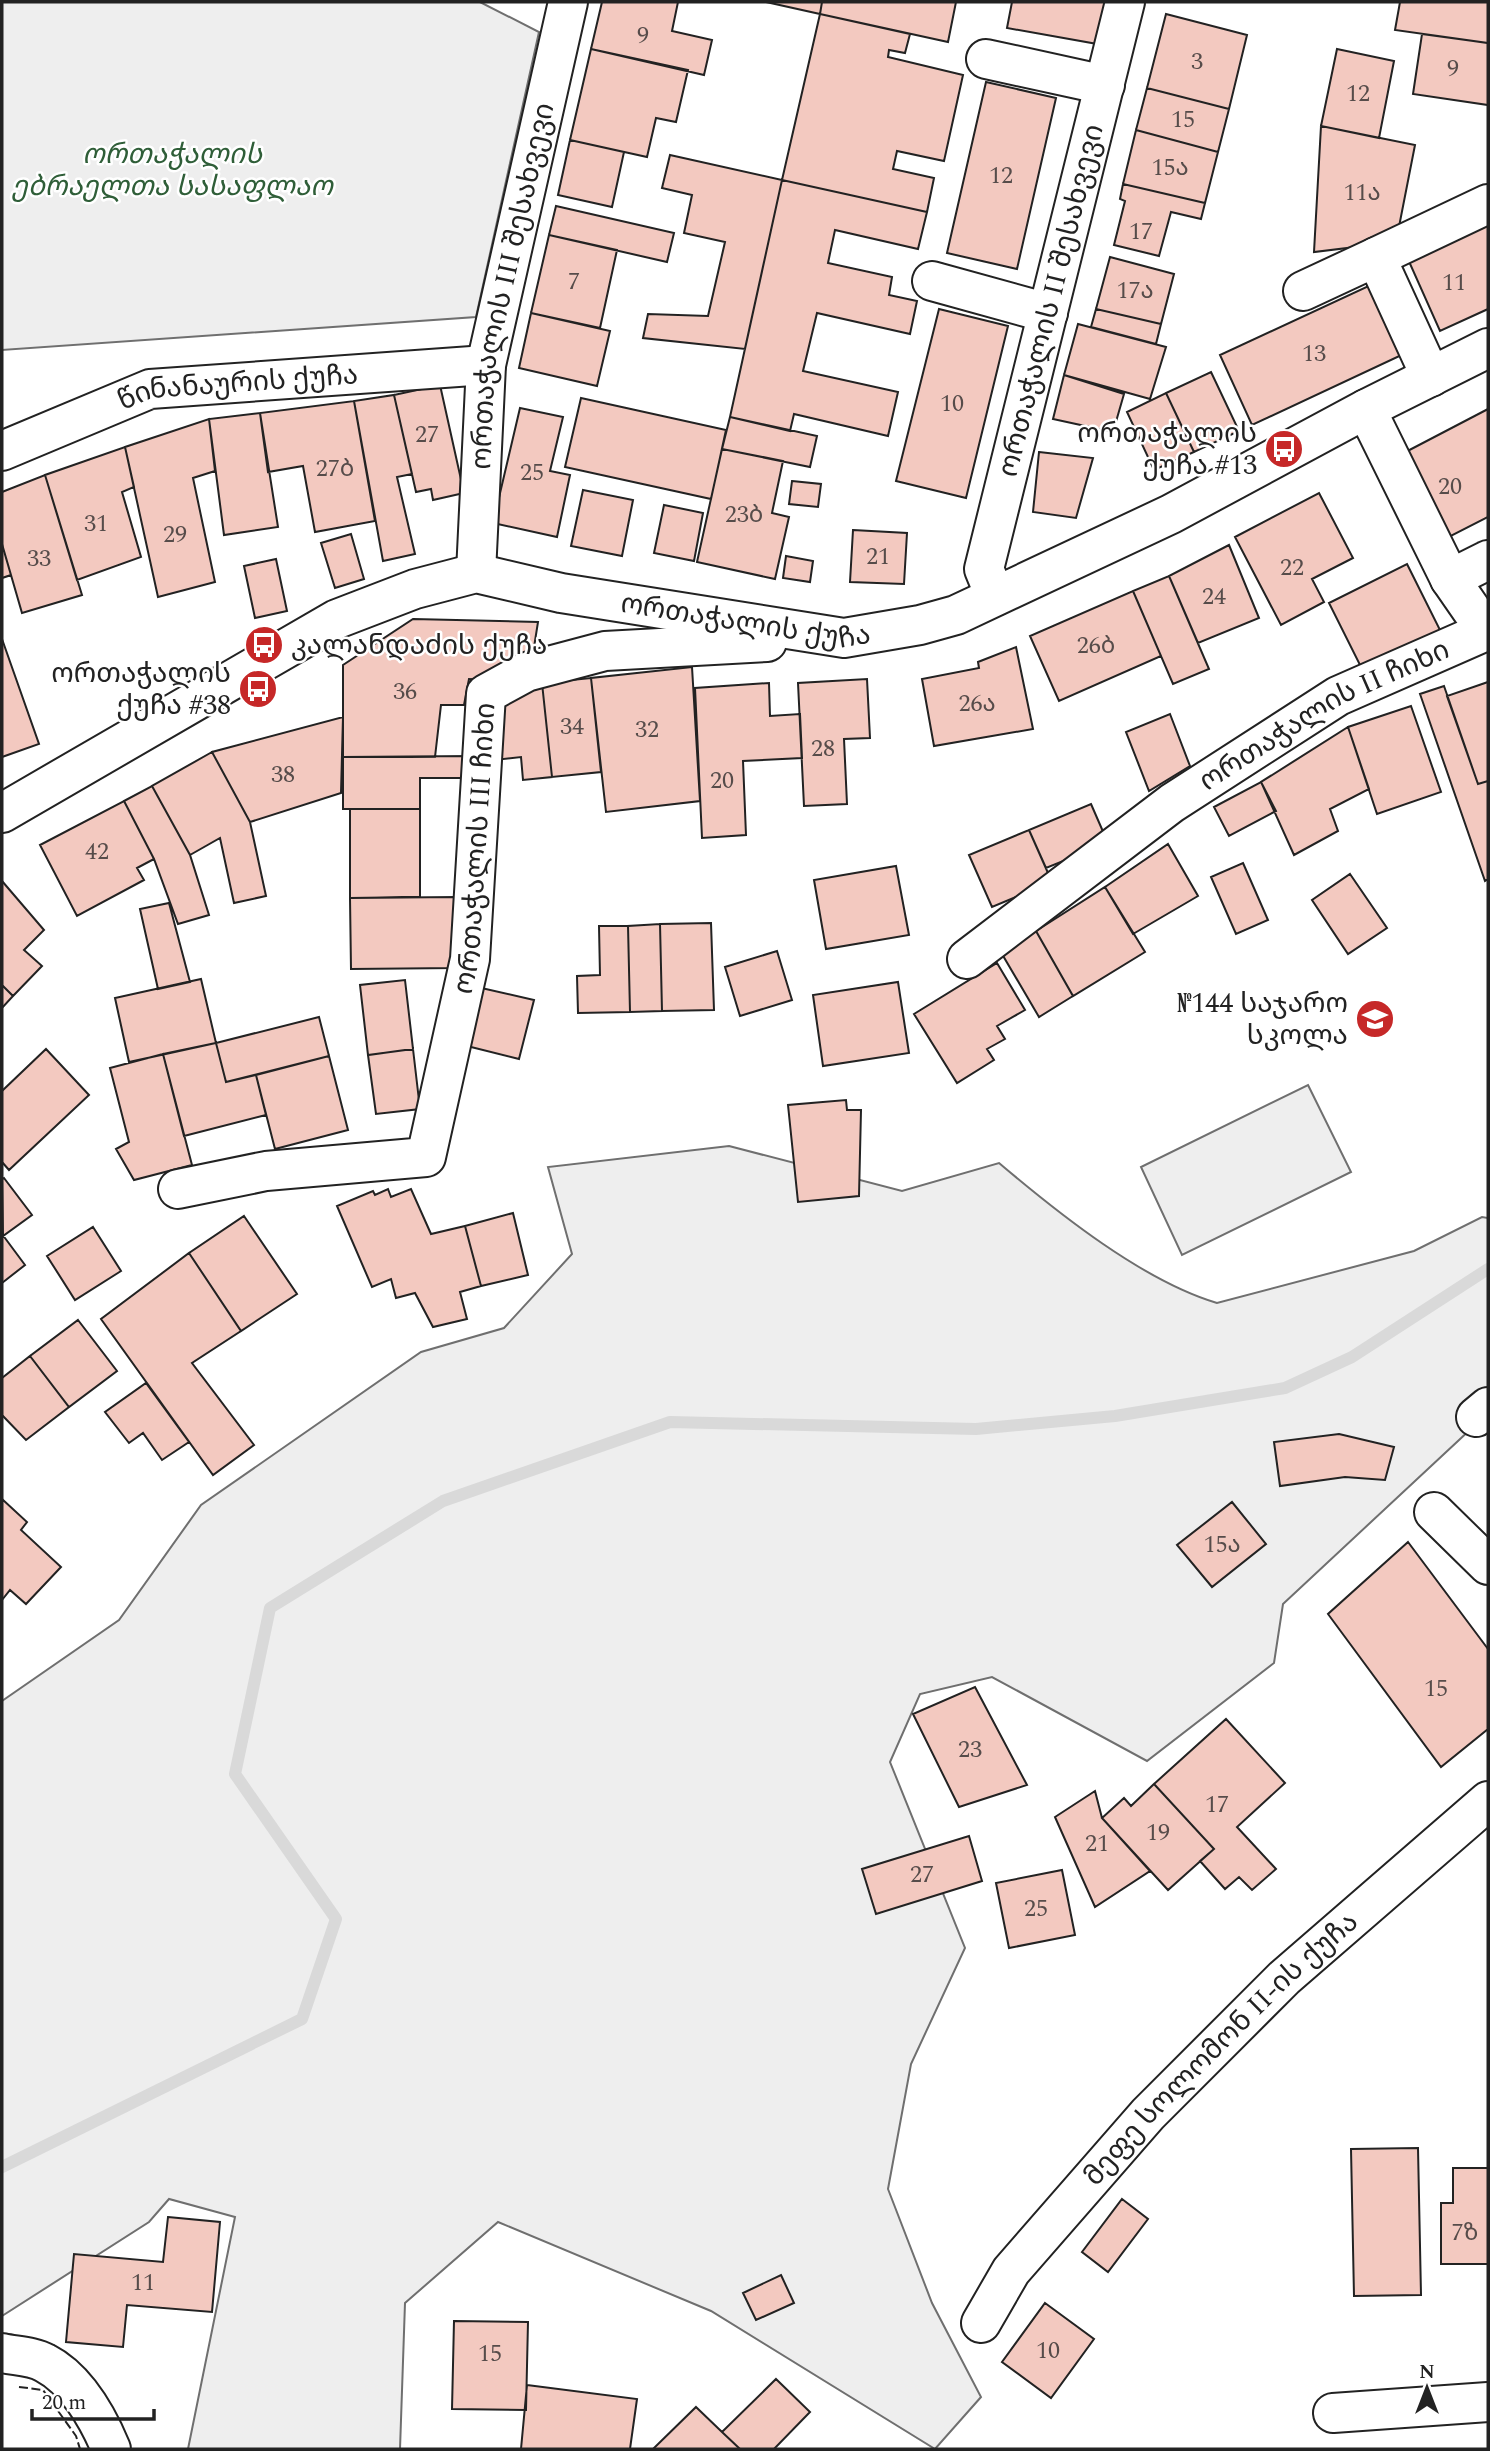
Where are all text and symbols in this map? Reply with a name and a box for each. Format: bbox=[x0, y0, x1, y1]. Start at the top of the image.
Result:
house number: 9 bbox=[637, 18, 649, 54]
house number: 3 bbox=[1191, 44, 1203, 80]
house number: 9 bbox=[1447, 51, 1459, 87]
house number: 12 bbox=[1346, 76, 1370, 112]
street label: ორთაჭალის III შესახვევი bbox=[459, 99, 566, 471]
house number: 15 bbox=[1171, 102, 1195, 138]
street label: ორთაჭალის II შესახვევი bbox=[986, 119, 1115, 481]
park label: ორთაჭალის ებრაელთა სასაფლაო bbox=[11, 133, 334, 208]
house number: 15ა bbox=[1151, 150, 1189, 186]
house number: 12 bbox=[989, 158, 1013, 194]
house number: 11ა bbox=[1343, 175, 1381, 211]
house number: 17 bbox=[1129, 214, 1153, 250]
house number: 7 bbox=[568, 264, 580, 300]
house number: 11 bbox=[1442, 265, 1466, 301]
house number: 17ა bbox=[1116, 273, 1154, 309]
house number: 13 bbox=[1302, 336, 1326, 372]
street label: წინანაურის ქუჩა bbox=[111, 353, 360, 422]
house number: 10 bbox=[940, 386, 964, 422]
place label: ორთაჭალის ქუჩა #13 bbox=[1077, 412, 1257, 487]
house number: 27 bbox=[415, 417, 439, 453]
bus stop icon: ორთაჭალის ქუჩა #13 bbox=[1263, 428, 1305, 470]
house number: 27ბ bbox=[316, 451, 354, 487]
house number: 25 bbox=[520, 455, 544, 491]
house number: 20 bbox=[1438, 469, 1462, 505]
house number: 23ბ bbox=[725, 497, 763, 533]
house number: 31 bbox=[84, 506, 108, 542]
house number: 29 bbox=[163, 517, 187, 553]
house number: 21 bbox=[866, 539, 890, 575]
house number: 33 bbox=[27, 541, 51, 577]
house number: 22 bbox=[1280, 550, 1304, 586]
house number: 24 bbox=[1202, 579, 1226, 615]
street label: ორთაჭალის ქუჩა bbox=[618, 581, 874, 660]
bus stop icon: კალანდაძის ქუჩა bbox=[243, 624, 285, 666]
place label: კალანდაძის ქუჩა bbox=[291, 624, 547, 667]
house number: 26ბ bbox=[1077, 628, 1115, 664]
street label: ორთაჭალის II ჩიხი bbox=[1190, 628, 1456, 802]
place label: ორთაჭალის ქუჩა #38 bbox=[51, 652, 231, 727]
bus stop icon: ორთაჭალის ქუჩა #38 bbox=[237, 668, 279, 710]
house number: 36 bbox=[393, 674, 417, 710]
house number: 26ა bbox=[958, 686, 996, 722]
street label: ორთაჭალის III ჩიხი bbox=[441, 701, 507, 998]
house number: 34 bbox=[560, 709, 584, 745]
house number: 32 bbox=[635, 712, 659, 748]
house number: 28 bbox=[811, 731, 835, 767]
house number: 38 bbox=[271, 757, 295, 793]
house number: 20 bbox=[710, 763, 734, 799]
house number: 42 bbox=[85, 834, 109, 870]
place label: №144 საჯარო სკოლა bbox=[1177, 982, 1348, 1057]
school or university icon: №144 საჯარო სკოლა bbox=[1354, 998, 1396, 1040]
house number: 15ა bbox=[1203, 1527, 1241, 1563]
house number: 15 bbox=[1424, 1671, 1448, 1707]
house number: 23 bbox=[958, 1732, 982, 1768]
house number: 17 bbox=[1205, 1787, 1229, 1823]
house number: 19 bbox=[1146, 1815, 1170, 1851]
house number: 21 bbox=[1085, 1826, 1109, 1862]
house number: 27 bbox=[910, 1857, 934, 1893]
house number: 25 bbox=[1024, 1891, 1048, 1927]
street label: მეფე სოლომონ II-ის ქუჩა bbox=[1073, 1901, 1368, 2196]
house number: 7ზ bbox=[1452, 2215, 1478, 2251]
house number: 11 bbox=[131, 2265, 155, 2301]
house number: 10 bbox=[1036, 2333, 1060, 2369]
house number: 15 bbox=[478, 2336, 502, 2372]
north arrow bbox=[1392, 2353, 1462, 2423]
text: N bbox=[1419, 2358, 1435, 2387]
scale bar bbox=[32, 2378, 154, 2422]
text: 20 m bbox=[42, 2387, 86, 2419]

